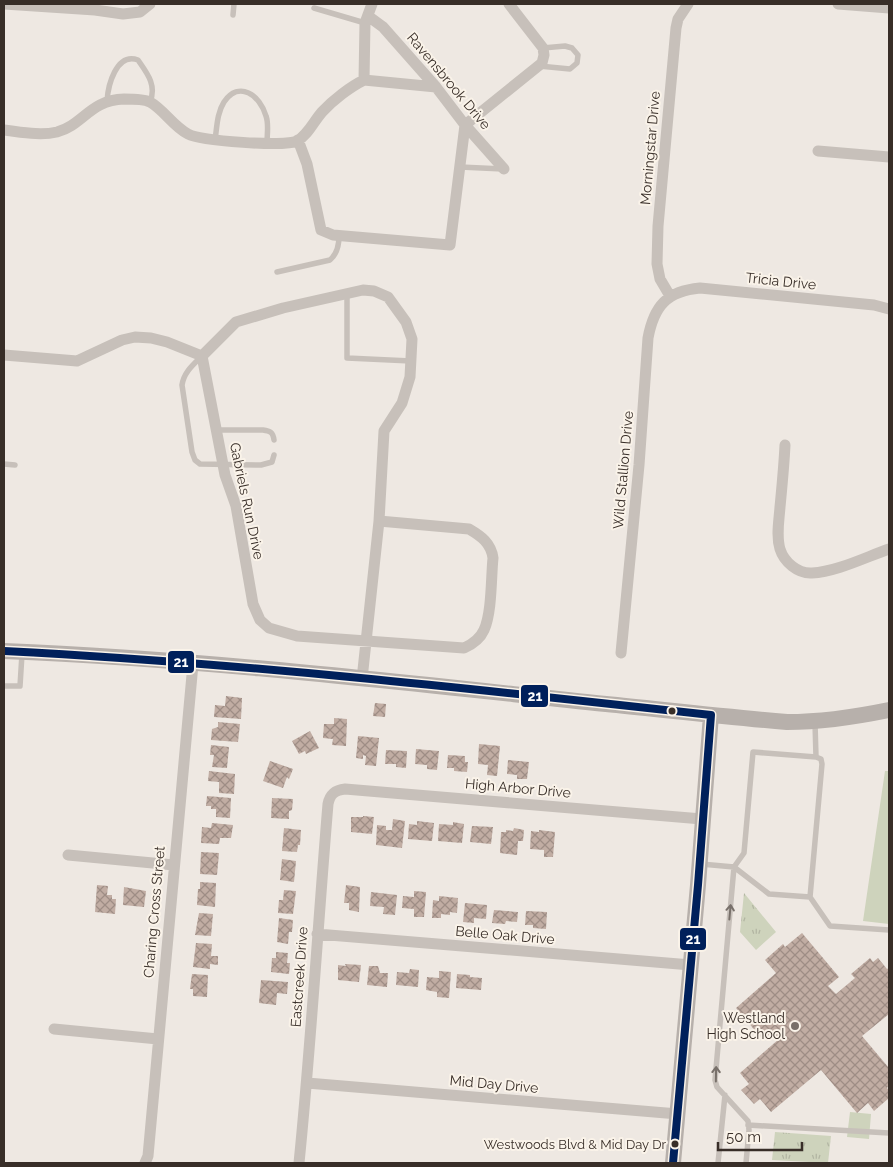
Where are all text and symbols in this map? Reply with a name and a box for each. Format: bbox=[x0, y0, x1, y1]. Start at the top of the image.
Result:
street label: Ravensbrook Drive bbox=[404, 29, 494, 133]
street label: Morningstar Drive bbox=[637, 90, 663, 206]
street label: Tricia Drive bbox=[745, 269, 817, 293]
street label: Wild Stallion Drive bbox=[610, 410, 636, 530]
street label: Gabriels Run Drive bbox=[227, 441, 267, 561]
line badge: 21 bbox=[167, 650, 195, 674]
text: 21 bbox=[174, 654, 188, 670]
line badge: 21 bbox=[520, 684, 549, 708]
text: 21 bbox=[528, 688, 542, 704]
unlabelled marker bbox=[667, 706, 677, 716]
street label: High Arbor Drive bbox=[464, 775, 572, 801]
street label: Charing Cross Street bbox=[140, 845, 168, 979]
one-way arrow bbox=[725, 904, 735, 920]
street label: Belle Oak Drive bbox=[455, 923, 555, 947]
street label: Eastcreek Drive bbox=[288, 926, 310, 1028]
line badge: 21 bbox=[679, 927, 707, 951]
text: 21 bbox=[686, 931, 700, 947]
place label: Westland High School bbox=[706, 1010, 785, 1042]
marker: Westland High School bbox=[789, 1020, 801, 1032]
one-way arrow bbox=[711, 1066, 721, 1082]
street label: Mid Day Drive bbox=[449, 1072, 539, 1096]
scale bar bbox=[718, 1120, 802, 1152]
text: 50 m bbox=[726, 1128, 761, 1146]
place label: Westwoods Blvd & Mid Day Dr bbox=[484, 1137, 666, 1152]
marker: Westwoods Blvd & Mid Day Dr bbox=[670, 1139, 680, 1149]

